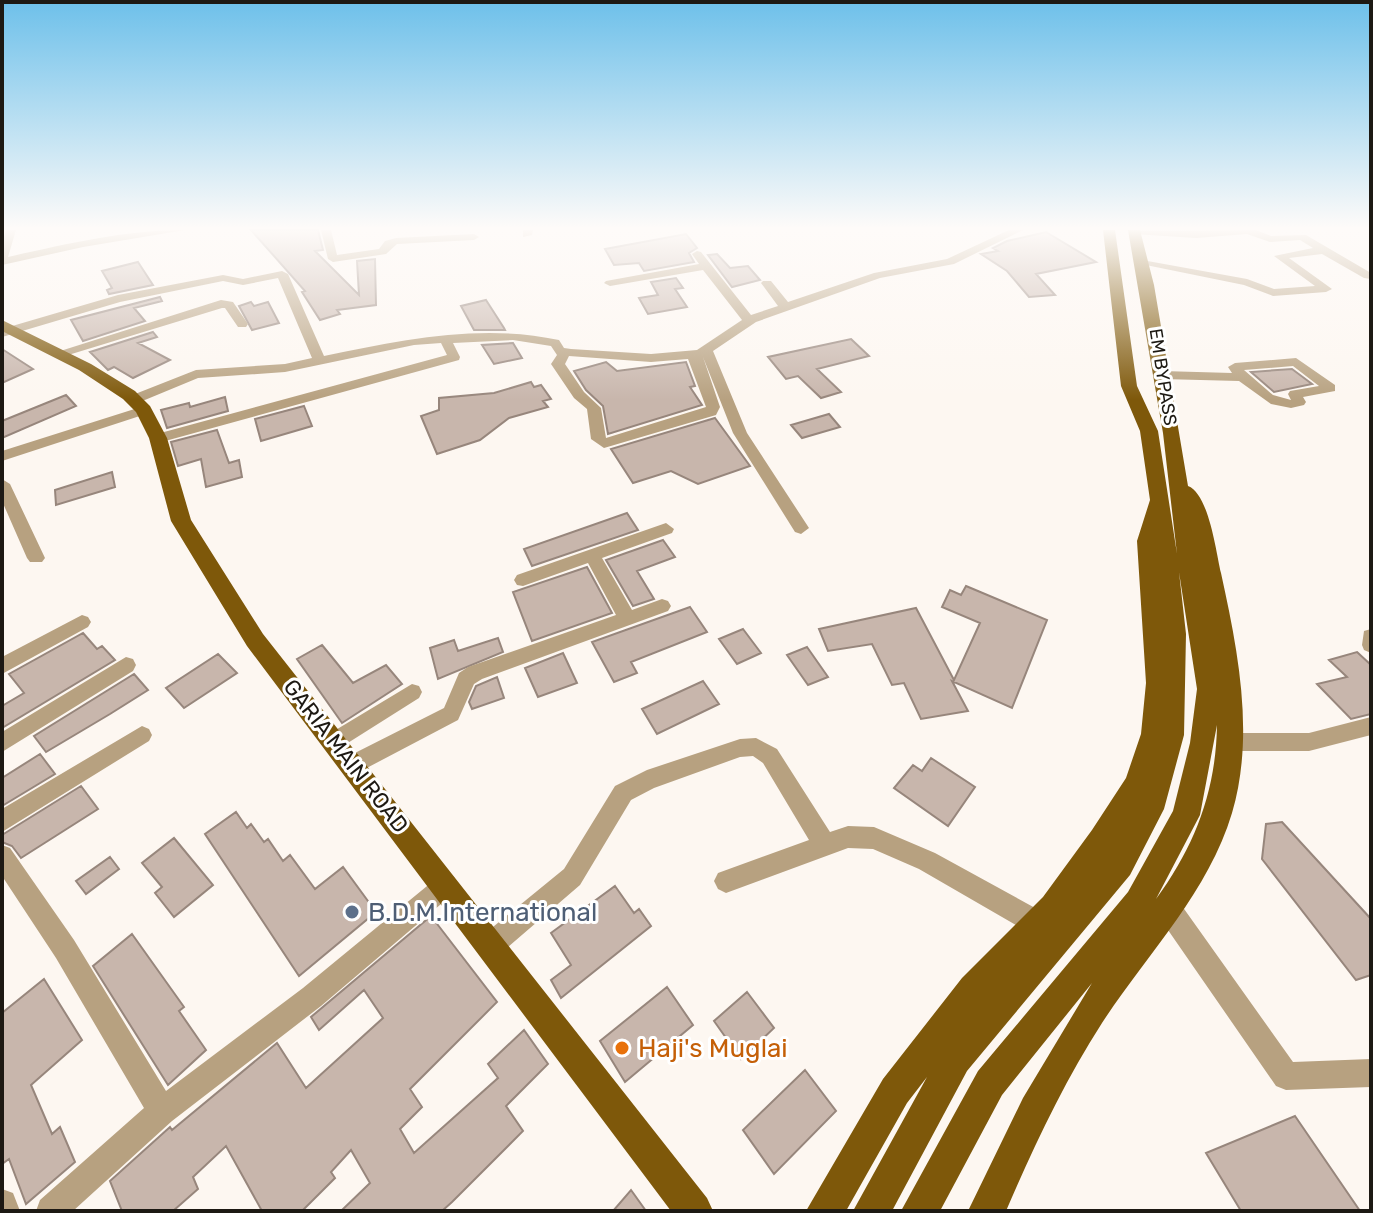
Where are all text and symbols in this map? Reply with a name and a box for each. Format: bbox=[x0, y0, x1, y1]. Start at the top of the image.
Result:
street label: EM BYPASS bbox=[1144, 327, 1182, 427]
street label: GARIA MAIN ROAD bbox=[278, 674, 414, 838]
place label: B.D.M.International bbox=[368, 897, 597, 928]
marker: B.D.M.International bbox=[343, 903, 361, 921]
place label: Haji's Muglai bbox=[638, 1033, 788, 1064]
marker: Haji's Muglai bbox=[613, 1039, 631, 1057]

